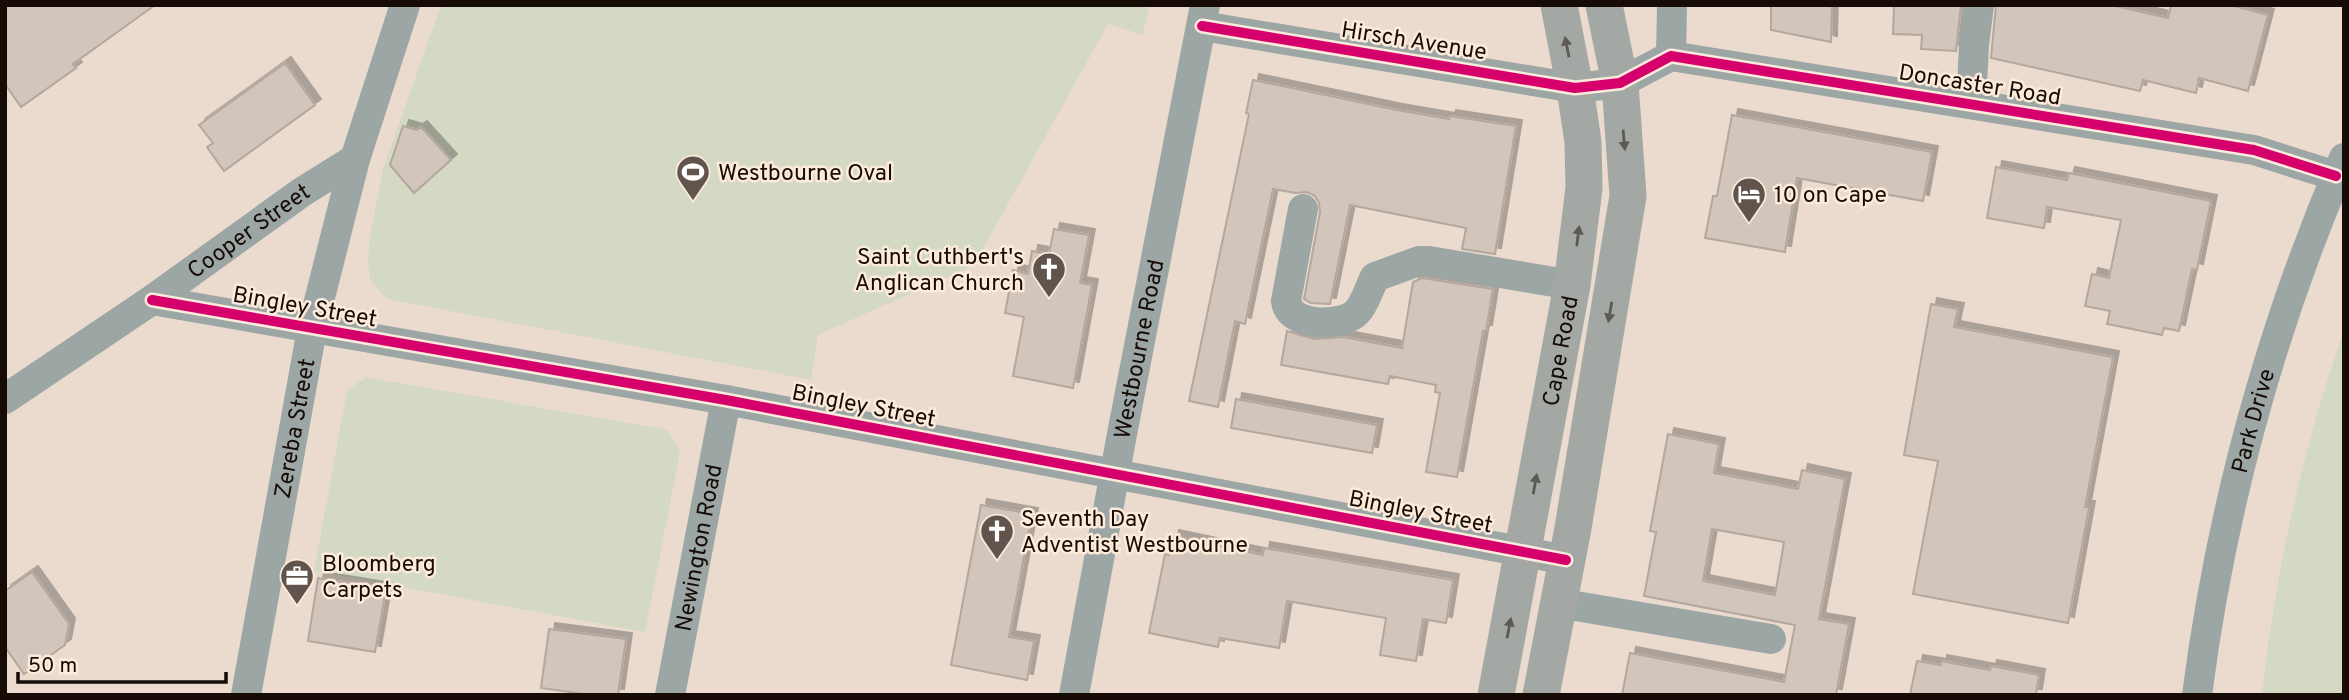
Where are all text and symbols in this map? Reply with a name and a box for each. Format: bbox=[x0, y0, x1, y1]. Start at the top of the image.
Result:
street label: Hirsch Avenue bbox=[1339, 17, 1488, 68]
one-way arrow bbox=[1562, 36, 1573, 58]
street label: Doncaster Road bbox=[1896, 59, 2063, 114]
one-way arrow bbox=[1619, 129, 1630, 151]
sports icon: Westbourne Oval bbox=[674, 153, 712, 202]
place label: Westbourne Oval bbox=[718, 160, 893, 189]
hotel icon: 10 on Cape bbox=[1730, 175, 1768, 224]
street label: Cooper Street bbox=[183, 179, 316, 287]
place label: 10 on Cape bbox=[1774, 182, 1887, 211]
one-way arrow bbox=[1573, 225, 1584, 247]
place label: Saint Cuthbert's Anglican Church bbox=[854, 244, 1024, 299]
church icon: Saint Cuthbert's Anglican Church bbox=[1030, 250, 1068, 299]
street label: Westbourne Road bbox=[1109, 257, 1172, 442]
street label: Bingley Street bbox=[230, 282, 379, 335]
street label: Cape Road bbox=[1538, 294, 1587, 409]
one-way arrow bbox=[1604, 301, 1615, 323]
street label: Zereba Street bbox=[270, 356, 323, 501]
street label: Park Drive bbox=[2227, 366, 2283, 477]
street label: Bingley Street bbox=[789, 379, 938, 436]
street label: Newington Road bbox=[670, 462, 731, 634]
one-way arrow bbox=[1530, 473, 1541, 495]
street label: Bingley Street bbox=[1346, 485, 1495, 542]
place label: Seventh Day Adventist Westbourne bbox=[1021, 506, 1248, 561]
church icon: Seventh Day Adventist Westbourne bbox=[978, 512, 1016, 561]
place label: Bloomberg Carpets bbox=[322, 551, 436, 606]
office icon: Bloomberg Carpets bbox=[278, 557, 316, 606]
one-way arrow bbox=[1503, 617, 1514, 639]
scale bar bbox=[18, 640, 226, 684]
text: 50 m bbox=[28, 653, 77, 680]

